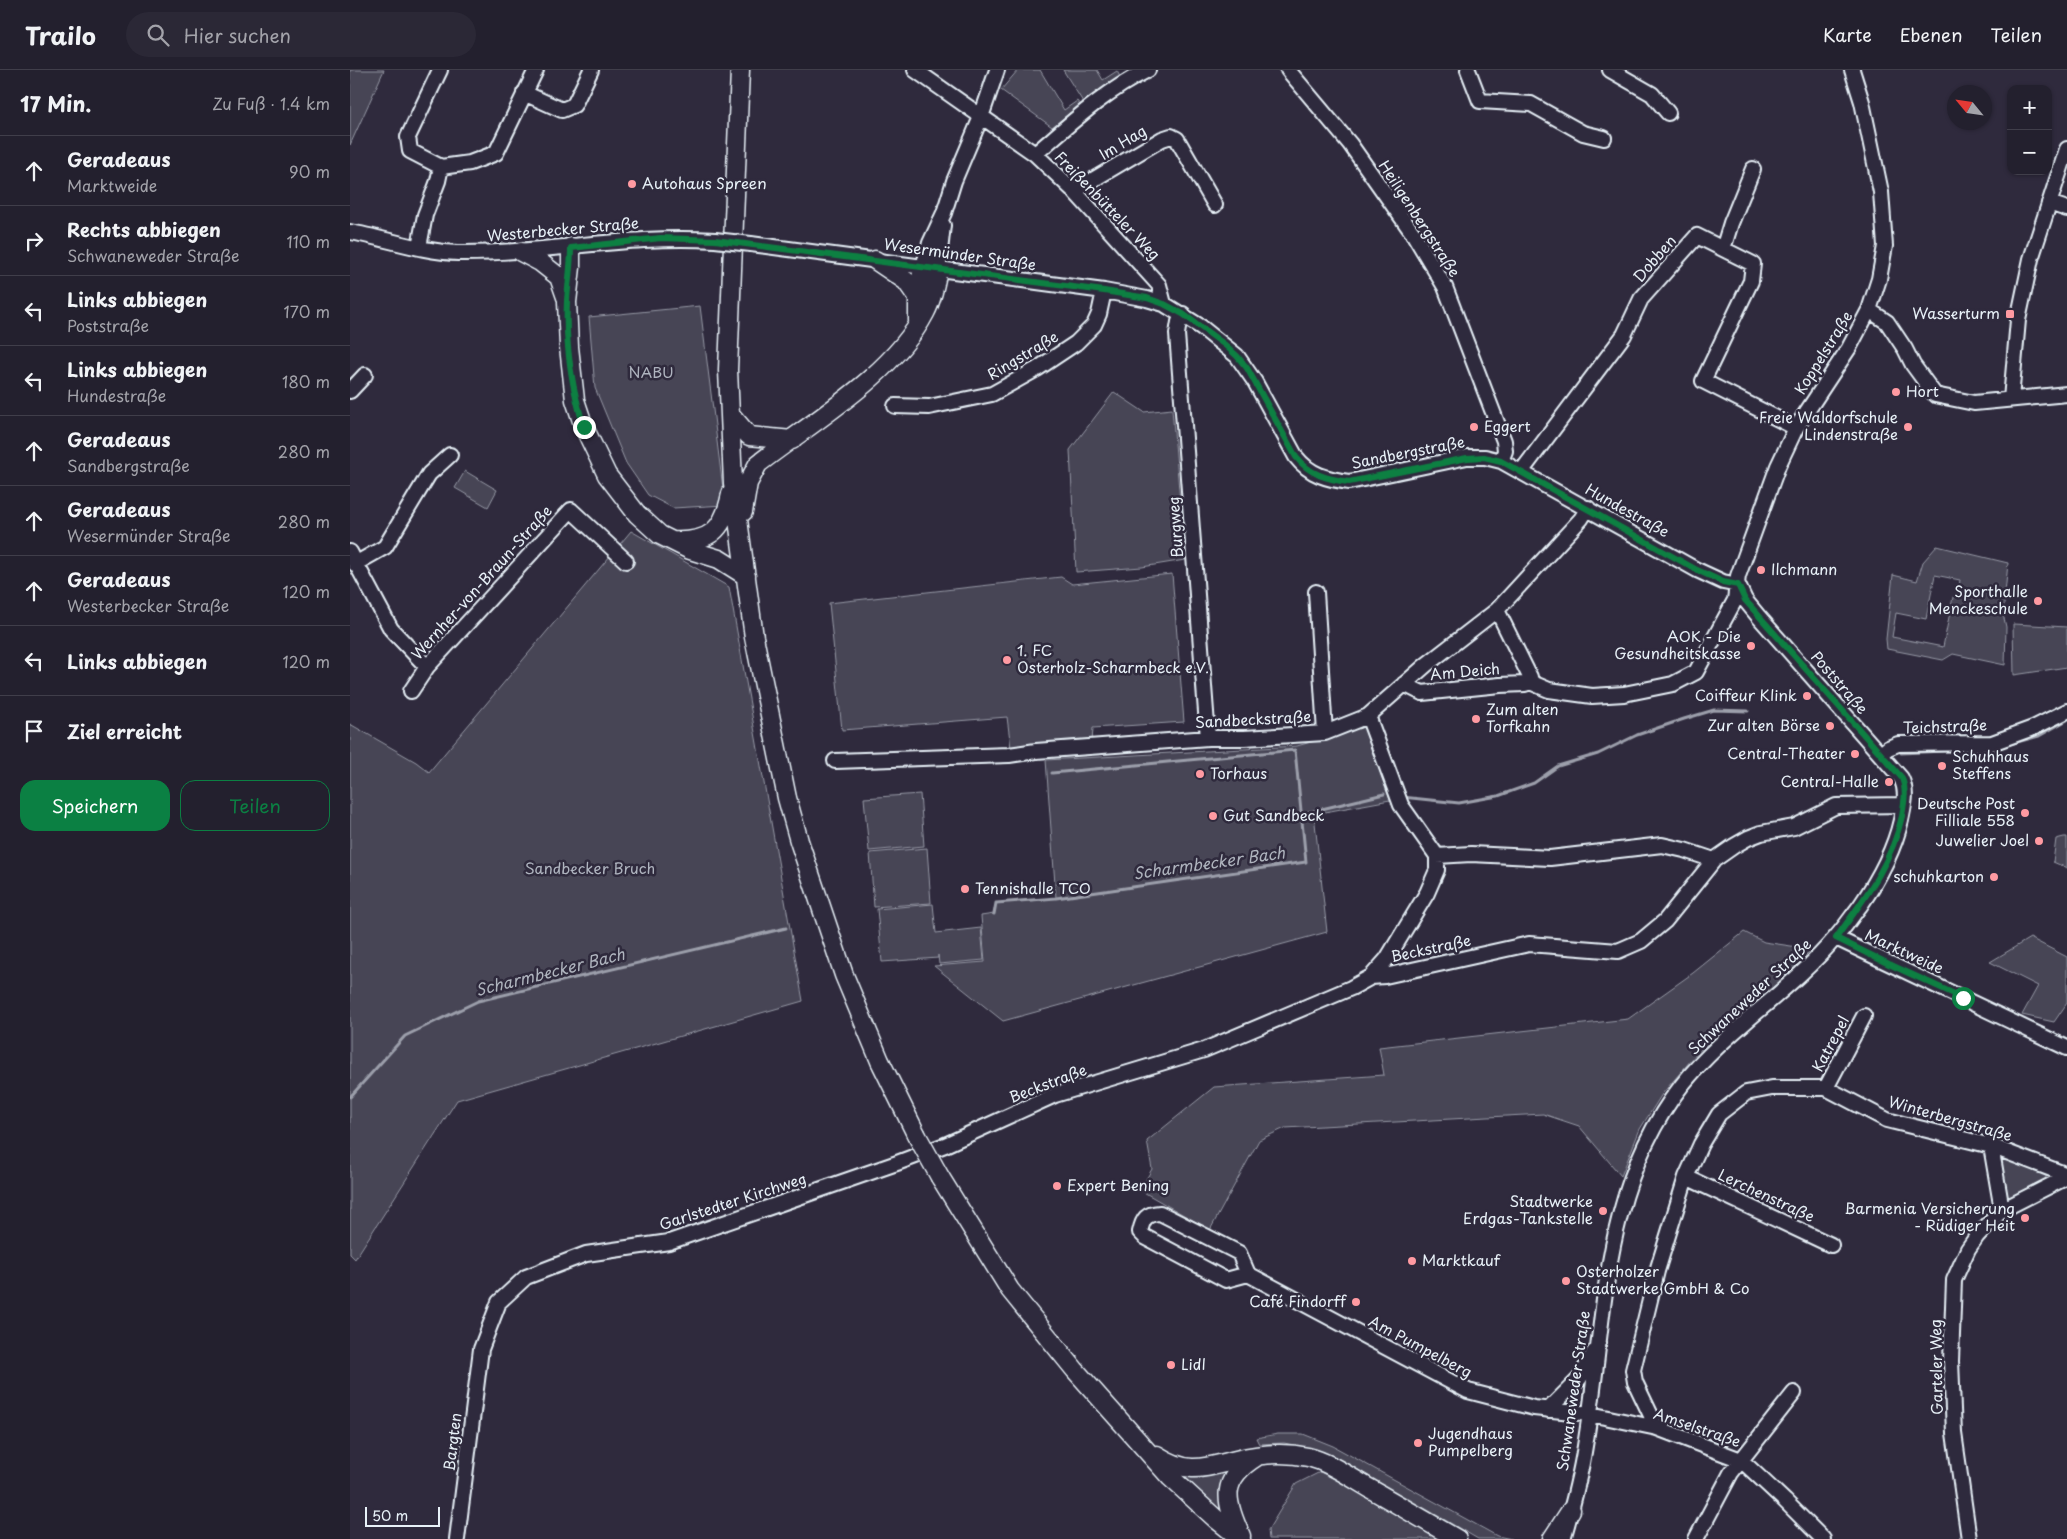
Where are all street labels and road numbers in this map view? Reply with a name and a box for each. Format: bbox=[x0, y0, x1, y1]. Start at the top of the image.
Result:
street label: Im Hag bbox=[1094, 119, 1150, 165]
street label: Freißenbütteler Weg bbox=[1050, 145, 1166, 265]
street label: Heiligenbergstraße bbox=[1374, 155, 1467, 281]
street label: Westerbecker Straße bbox=[486, 210, 640, 247]
street label: Dobben bbox=[1627, 229, 1681, 287]
street label: Wesermünder Straße bbox=[883, 231, 1038, 276]
street label: Koppelstraße bbox=[1788, 306, 1858, 398]
street label: Ringstraße bbox=[982, 324, 1062, 385]
street label: Sandbergstraße bbox=[1349, 429, 1466, 474]
street label: Hundestraße bbox=[1581, 477, 1674, 542]
street label: Burgweg bbox=[1161, 496, 1188, 558]
street label: Wernher-von-Braun-Straße bbox=[405, 500, 557, 664]
street label: Poststraße bbox=[1806, 645, 1874, 719]
street label: Am Deich bbox=[1429, 656, 1501, 685]
street label: Sandbeckstraße bbox=[1194, 704, 1312, 733]
street label: Teichstraße bbox=[1902, 713, 1988, 738]
street label: Marktweide bbox=[1861, 922, 1948, 979]
street label: Beckstraße bbox=[1388, 928, 1473, 967]
street label: Schwaneweder Straße bbox=[1682, 932, 1816, 1059]
street label: Katrepel bbox=[1805, 1011, 1854, 1075]
street label: Beckstraße bbox=[1005, 1057, 1090, 1108]
street label: Winterbergstraße bbox=[1886, 1089, 2015, 1146]
street label: Lerchenstraße bbox=[1715, 1162, 1819, 1227]
street label: Garlstedter Kirchweg bbox=[656, 1166, 809, 1235]
street label: Am Pumpelberg bbox=[1365, 1309, 1476, 1383]
street label: Schwaneweder Straße bbox=[1550, 1309, 1595, 1472]
street label: Garteler Weg bbox=[1923, 1319, 1948, 1415]
street label: Amselstraße bbox=[1651, 1401, 1744, 1452]
street label: Bargten bbox=[437, 1411, 467, 1472]

